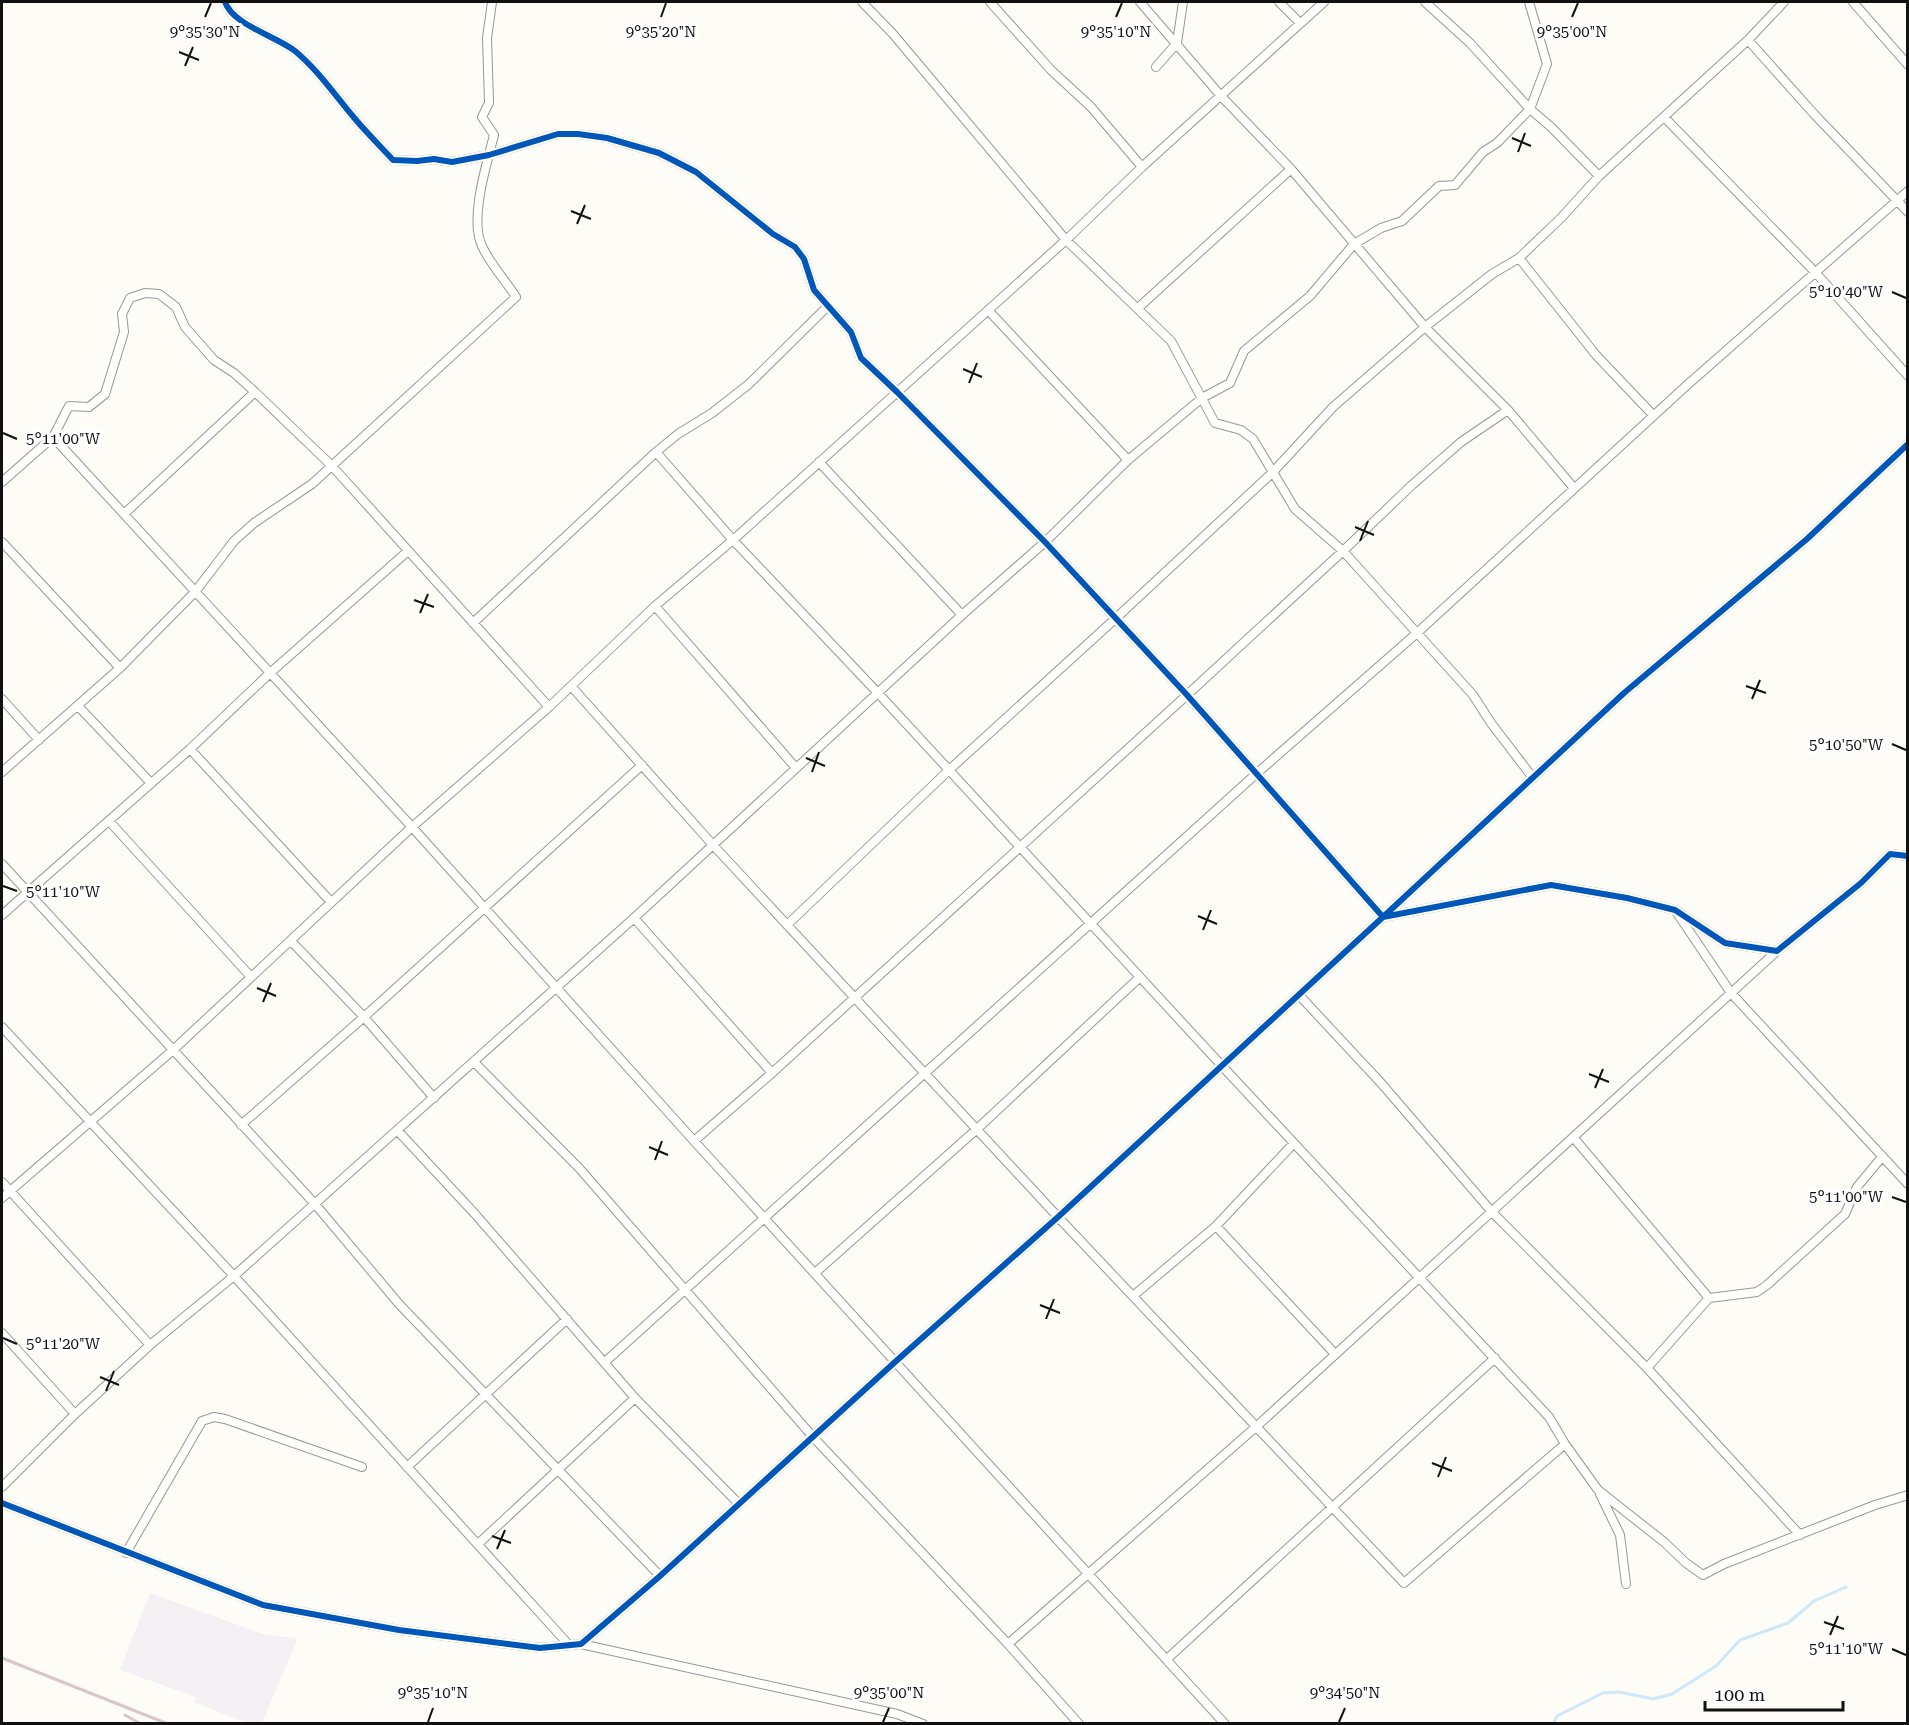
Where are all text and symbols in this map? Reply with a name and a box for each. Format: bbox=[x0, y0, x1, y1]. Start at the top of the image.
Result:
text: 9°35'30"N bbox=[170, 23, 240, 41]
text: 9°35'20"N bbox=[626, 23, 696, 41]
text: 9°35'10"N bbox=[1081, 23, 1151, 41]
text: 9°35'00"N bbox=[1537, 23, 1607, 41]
text: 5°10'40"W bbox=[1809, 283, 1884, 301]
text: 5°11'00"W bbox=[26, 430, 101, 448]
text: 5°10'50"W bbox=[1809, 736, 1884, 754]
text: 5°11'10"W bbox=[26, 883, 101, 901]
text: 5°11'00"W bbox=[1809, 1188, 1884, 1206]
text: 5°11'20"W bbox=[26, 1335, 101, 1353]
text: 5°11'10"W bbox=[1809, 1640, 1884, 1658]
scale bar bbox=[1705, 1674, 1843, 1712]
text: 9°35'10"N bbox=[398, 1684, 468, 1702]
text: 9°35'00"N bbox=[854, 1684, 924, 1702]
text: 9°34'50"N bbox=[1310, 1684, 1380, 1702]
text: 100 m bbox=[1714, 1684, 1765, 1705]

